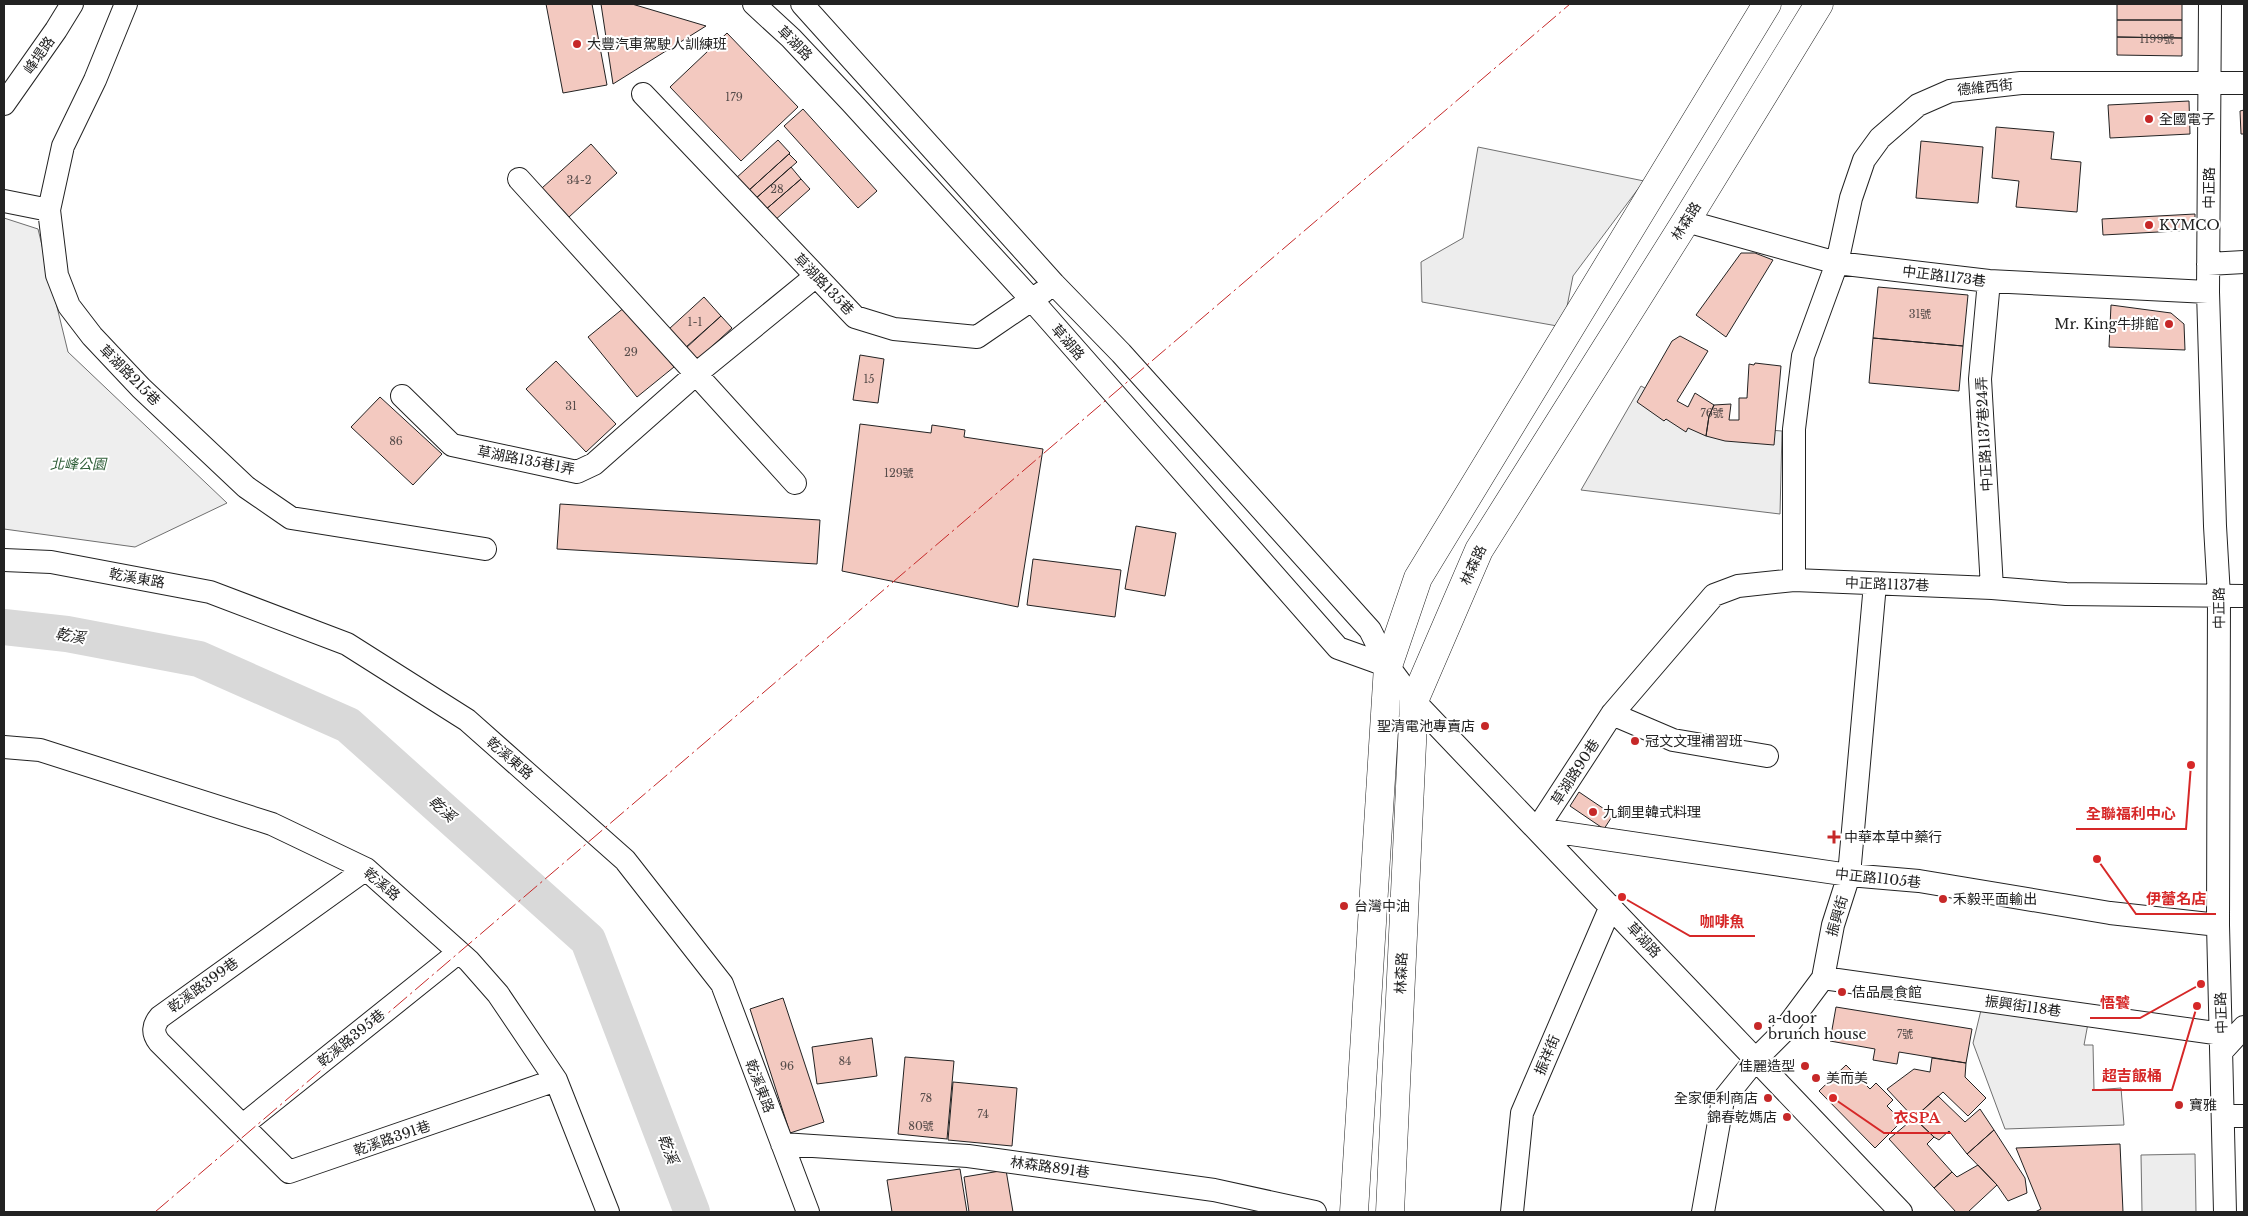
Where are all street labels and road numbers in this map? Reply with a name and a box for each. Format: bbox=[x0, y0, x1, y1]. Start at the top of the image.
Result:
street label: 草湖路 bbox=[774, 22, 816, 64]
street label: 峰堤路 bbox=[20, 33, 58, 77]
street label: 德維西街 bbox=[1956, 75, 2014, 99]
street label: 中正路 bbox=[2200, 167, 2218, 209]
street label: 林森路 bbox=[1667, 198, 1705, 244]
street label: 草湖路135巷 bbox=[790, 249, 858, 319]
street label: 中正路1173巷 bbox=[1901, 262, 1987, 290]
street label: 草湖路 bbox=[1047, 320, 1089, 364]
street label: 草湖路215巷 bbox=[96, 341, 164, 409]
street label: 中正路1137巷24弄 bbox=[1972, 376, 1996, 492]
street label: 草湖路135巷1弄 bbox=[476, 442, 576, 478]
street label: 林森路 bbox=[1456, 542, 1490, 588]
street label: 乾溪東路 bbox=[108, 564, 166, 592]
street label: 中正路1137巷 bbox=[1845, 574, 1929, 594]
street label: 中正路 bbox=[2210, 587, 2228, 629]
street label: 乾溪東路 bbox=[483, 733, 537, 783]
street label: 草湖路90巷 bbox=[1547, 736, 1603, 808]
street label: 乾溪路 bbox=[360, 864, 404, 904]
street label: 中正路1105巷 bbox=[1834, 865, 1922, 891]
street label: 振興街 bbox=[1823, 893, 1851, 939]
street label: 草湖路 bbox=[1623, 919, 1665, 961]
street label: 林森路 bbox=[1391, 952, 1411, 994]
street label: 乾溪路399巷 bbox=[164, 953, 242, 1017]
street label: 振興街118巷 bbox=[1984, 992, 2062, 1020]
street label: 中正路 bbox=[2211, 992, 2231, 1034]
street label: 乾溪路395巷 bbox=[314, 1005, 388, 1071]
street label: 振祥街 bbox=[1531, 1032, 1563, 1078]
street label: 乾溪東路 bbox=[742, 1057, 778, 1115]
street label: 乾溪路391巷 bbox=[351, 1116, 433, 1160]
street label: 林森路891巷 bbox=[1009, 1153, 1091, 1181]

